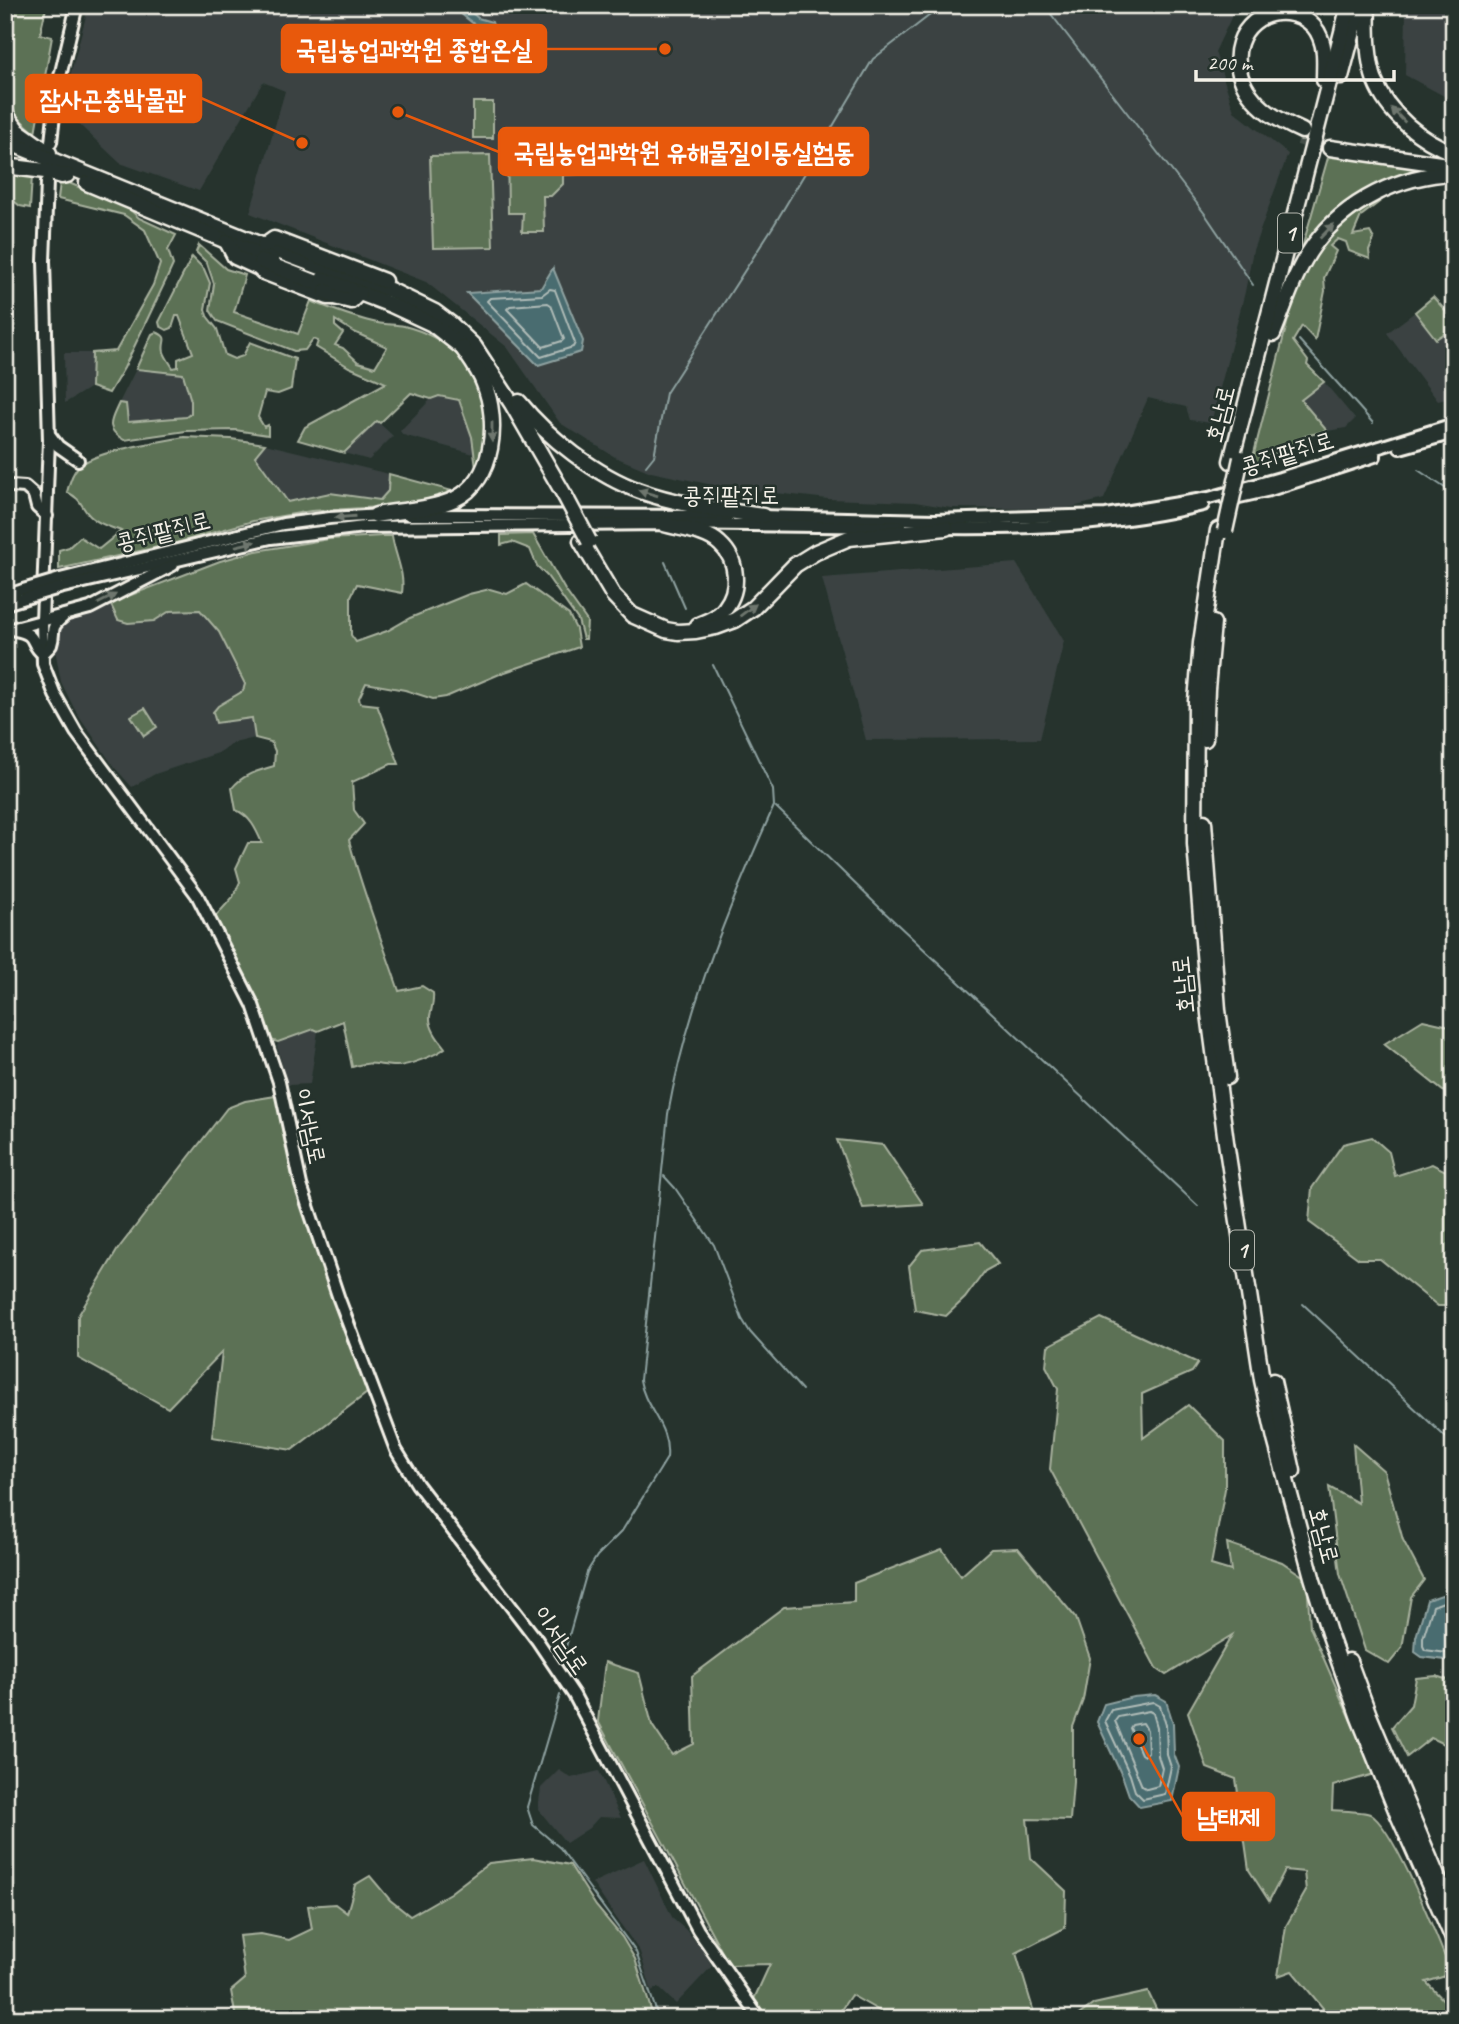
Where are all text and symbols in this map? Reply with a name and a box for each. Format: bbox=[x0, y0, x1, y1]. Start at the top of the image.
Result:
callout: 국립농업과학원 종합온실 bbox=[282, 25, 546, 72]
text: 국립농업과학원 종합온실 bbox=[296, 33, 532, 66]
scale bar bbox=[1196, 38, 1394, 82]
text: 200 m bbox=[1207, 50, 1254, 76]
callout: 잠사곤충박물관 bbox=[26, 75, 201, 122]
text: 잠사곤충박물관 bbox=[40, 83, 186, 116]
one-way arrow bbox=[1390, 106, 1407, 123]
callout: 국립농업과학원 유해물질이동실험동 bbox=[499, 128, 868, 175]
text: 국립농업과학원 유해물질이동실험동 bbox=[513, 136, 855, 169]
road number: 1 bbox=[1278, 214, 1302, 252]
one-way arrow bbox=[1318, 223, 1334, 240]
street label: 호남로 bbox=[1198, 382, 1242, 446]
one-way arrow bbox=[486, 421, 498, 443]
street label: 콩쥐팥쥐로 bbox=[1236, 425, 1338, 481]
street label: 콩쥐팥쥐로 bbox=[683, 480, 779, 510]
one-way arrow bbox=[637, 487, 658, 497]
street label: 콩쥐팥쥐로 bbox=[113, 505, 213, 557]
one-way arrow bbox=[333, 512, 355, 523]
one-way arrow bbox=[234, 538, 256, 549]
one-way arrow bbox=[97, 594, 117, 605]
one-way arrow bbox=[739, 603, 758, 617]
street label: 호남로 bbox=[1165, 955, 1201, 1015]
street label: 이서남로 bbox=[287, 1085, 333, 1167]
road number: 1 bbox=[1230, 1231, 1254, 1270]
street label: 호남로 bbox=[1302, 1503, 1346, 1567]
street label: 이서남로 bbox=[527, 1600, 595, 1680]
callout: 남태제 bbox=[1183, 1793, 1274, 1840]
text: 남태제 bbox=[1197, 1801, 1259, 1834]

